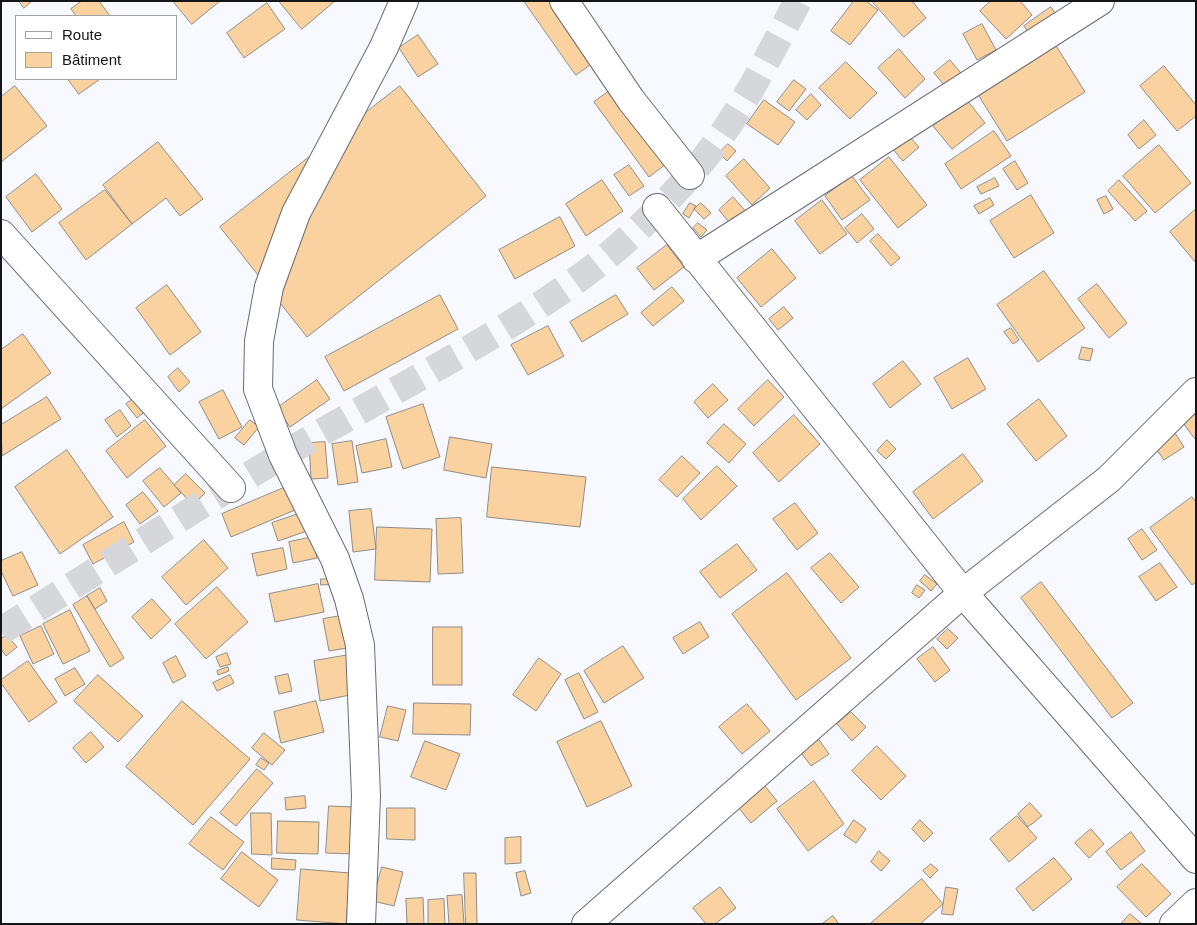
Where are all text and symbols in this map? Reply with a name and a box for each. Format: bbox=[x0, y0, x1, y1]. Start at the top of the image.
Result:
legend bbox=[15, 15, 178, 80]
text: Route bbox=[62, 26, 102, 43]
text: Bâtiment bbox=[62, 51, 121, 68]

